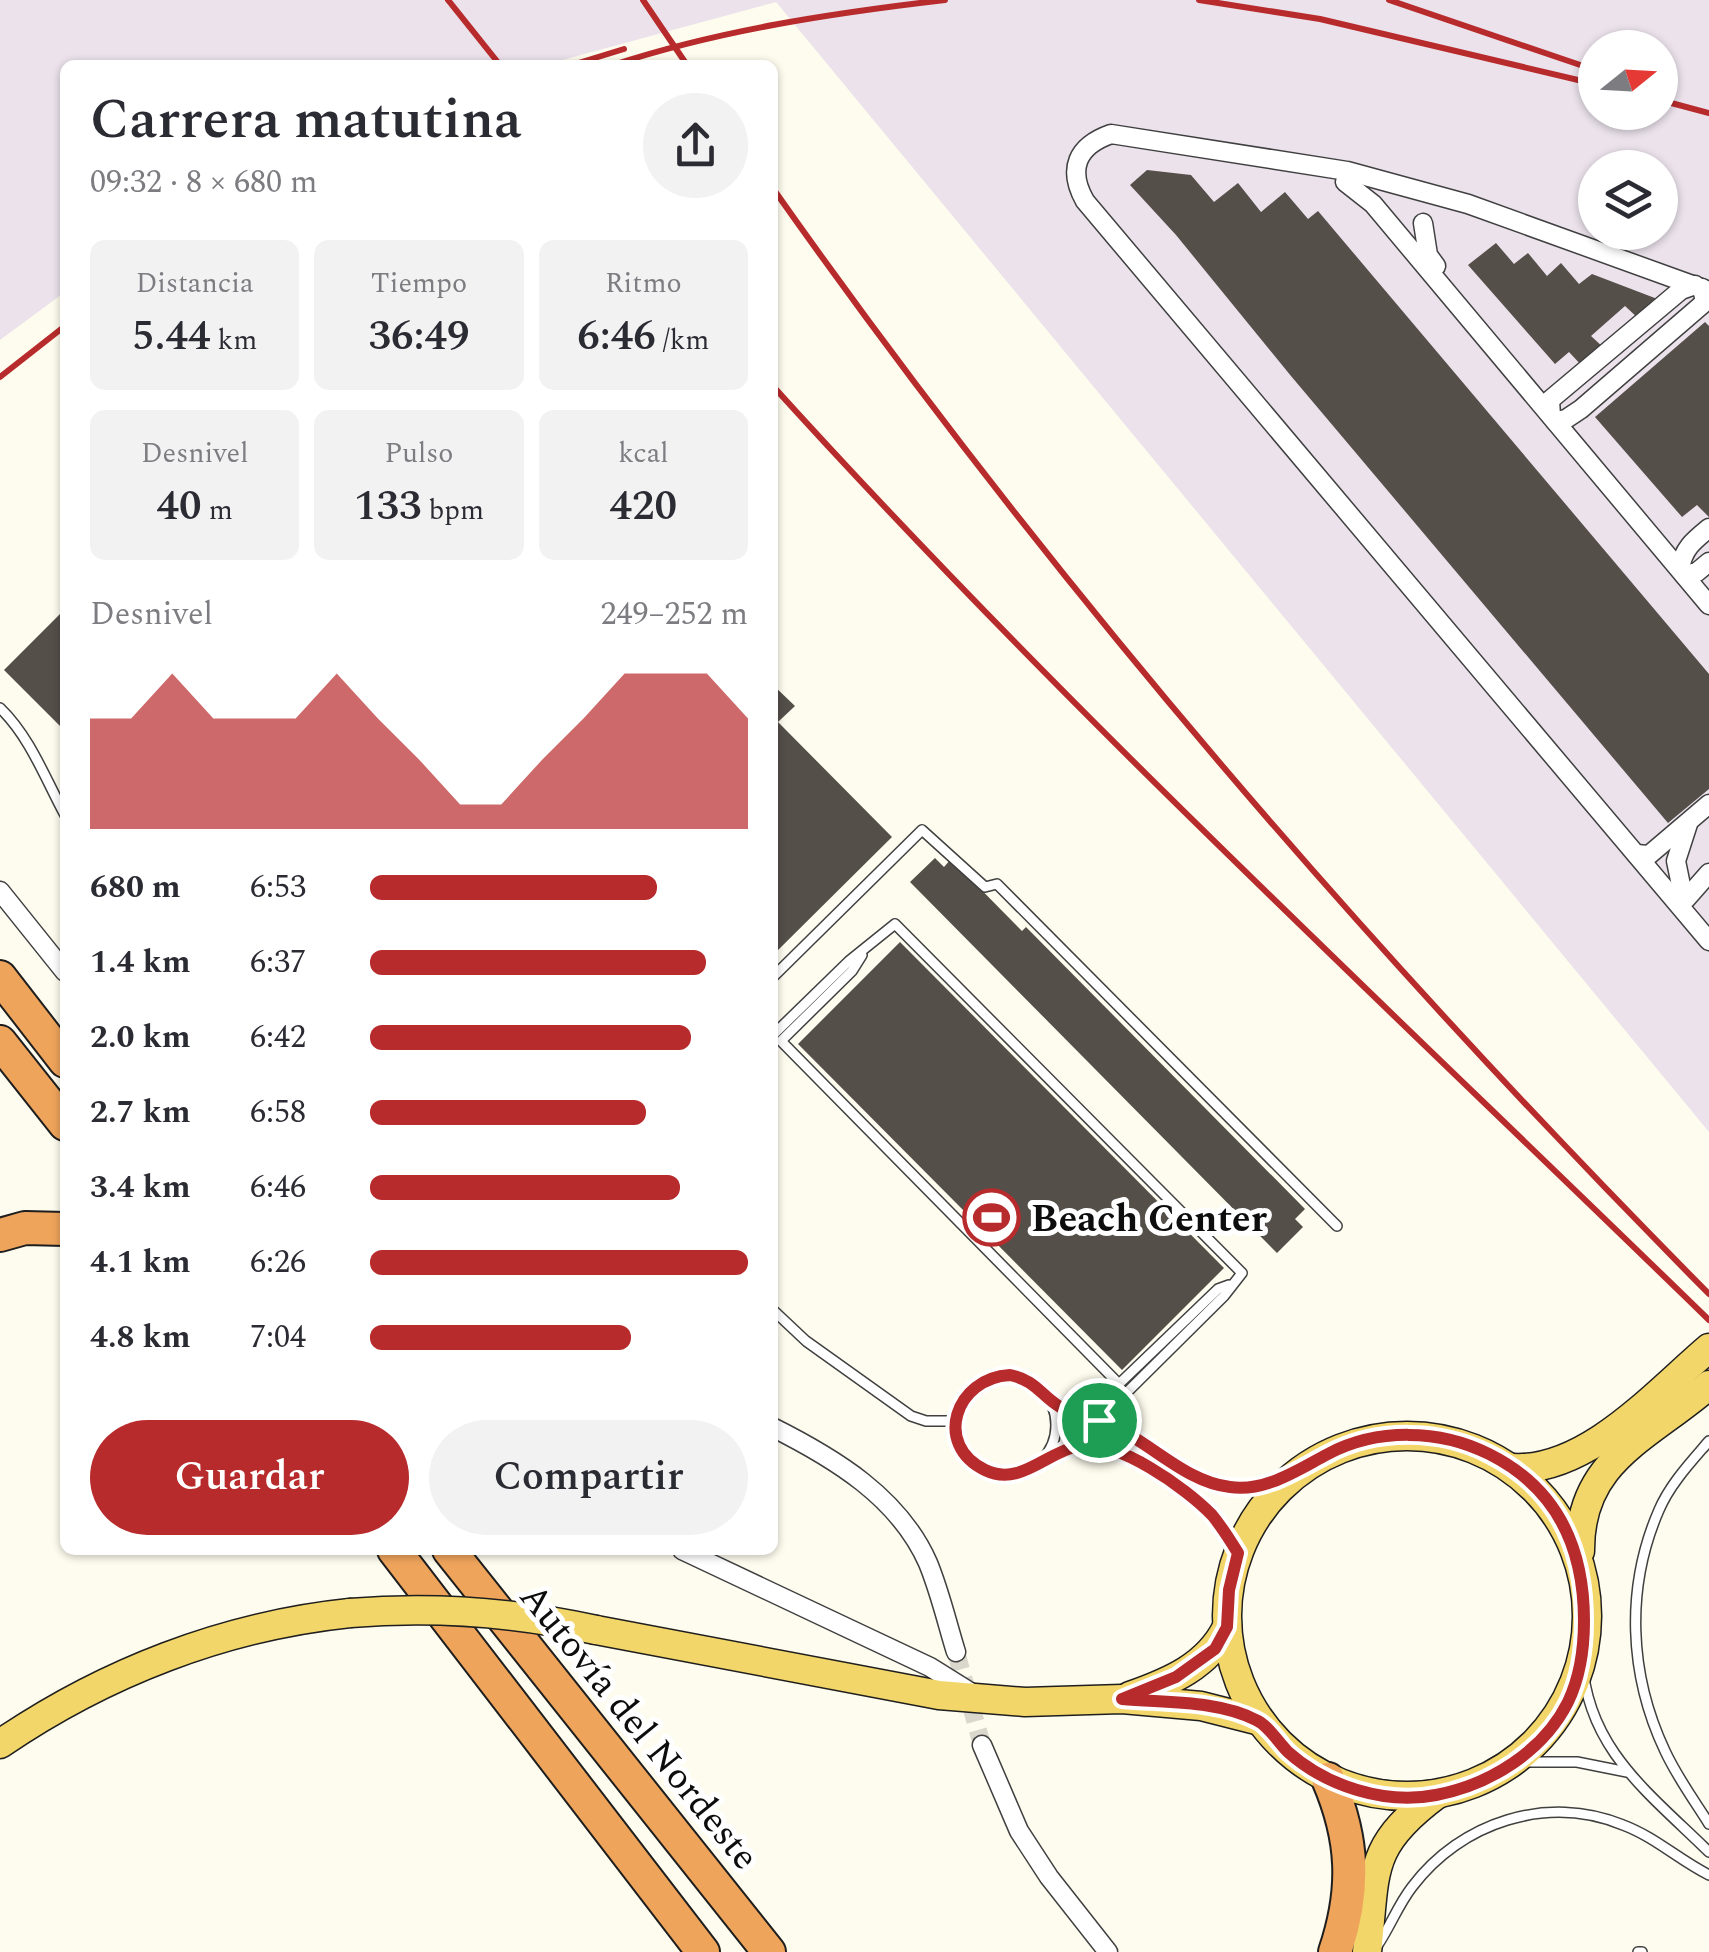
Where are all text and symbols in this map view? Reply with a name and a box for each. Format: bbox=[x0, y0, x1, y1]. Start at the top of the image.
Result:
north arrow bbox=[1578, 30, 1678, 130]
map controls bbox=[1578, 30, 1678, 250]
text: Carrera matutina bbox=[90, 79, 522, 162]
button: share bbox=[643, 93, 748, 198]
button: layers bbox=[1578, 150, 1678, 250]
text: 09:32 · 8 × 680 m bbox=[90, 158, 318, 207]
text: Distancia bbox=[136, 262, 254, 305]
text: Tiempo bbox=[371, 262, 467, 305]
text: Ritmo bbox=[605, 262, 682, 305]
text: 5.44 bbox=[132, 305, 211, 368]
text: 36:49 bbox=[368, 305, 470, 368]
text: 6:46 bbox=[577, 305, 656, 368]
text: km bbox=[211, 319, 257, 362]
text: /km bbox=[656, 319, 709, 362]
text: Desnivel bbox=[141, 432, 248, 475]
text: Pulso bbox=[384, 432, 454, 475]
text: kcal bbox=[618, 432, 668, 475]
text: 40 bbox=[157, 475, 202, 538]
text: 133 bbox=[354, 475, 421, 538]
text: 420 bbox=[610, 475, 677, 538]
text: m bbox=[202, 489, 233, 532]
text: bpm bbox=[421, 489, 484, 532]
text: Desnivel bbox=[90, 590, 213, 639]
text: 249–252 m bbox=[600, 590, 748, 639]
text: 680 m bbox=[90, 863, 181, 912]
text: 6:53 bbox=[250, 863, 306, 912]
text: 1.4 km bbox=[90, 938, 191, 987]
text: 6:37 bbox=[250, 938, 306, 987]
text: 2.0 km bbox=[90, 1013, 191, 1062]
text: 6:42 bbox=[250, 1013, 306, 1062]
text: 2.7 km bbox=[90, 1088, 191, 1137]
text: 6:58 bbox=[250, 1088, 306, 1137]
text: 3.4 km bbox=[90, 1163, 191, 1212]
text: 6:46 bbox=[250, 1163, 306, 1212]
sports icon: Beach Center bbox=[962, 1188, 1022, 1248]
place label: Beach Center bbox=[1031, 1191, 1268, 1249]
text: 4.1 km bbox=[90, 1238, 191, 1287]
text: 6:26 bbox=[250, 1238, 306, 1287]
text: 4.8 km bbox=[90, 1313, 191, 1362]
text: 7:04 bbox=[250, 1313, 306, 1362]
pin bbox=[1057, 1378, 1142, 1463]
icon: arrive bbox=[1072, 1393, 1127, 1448]
button: Guardar bbox=[90, 1420, 409, 1535]
button: Compartir bbox=[429, 1420, 748, 1535]
street label: Autovía del Nordeste bbox=[504, 1571, 773, 1883]

